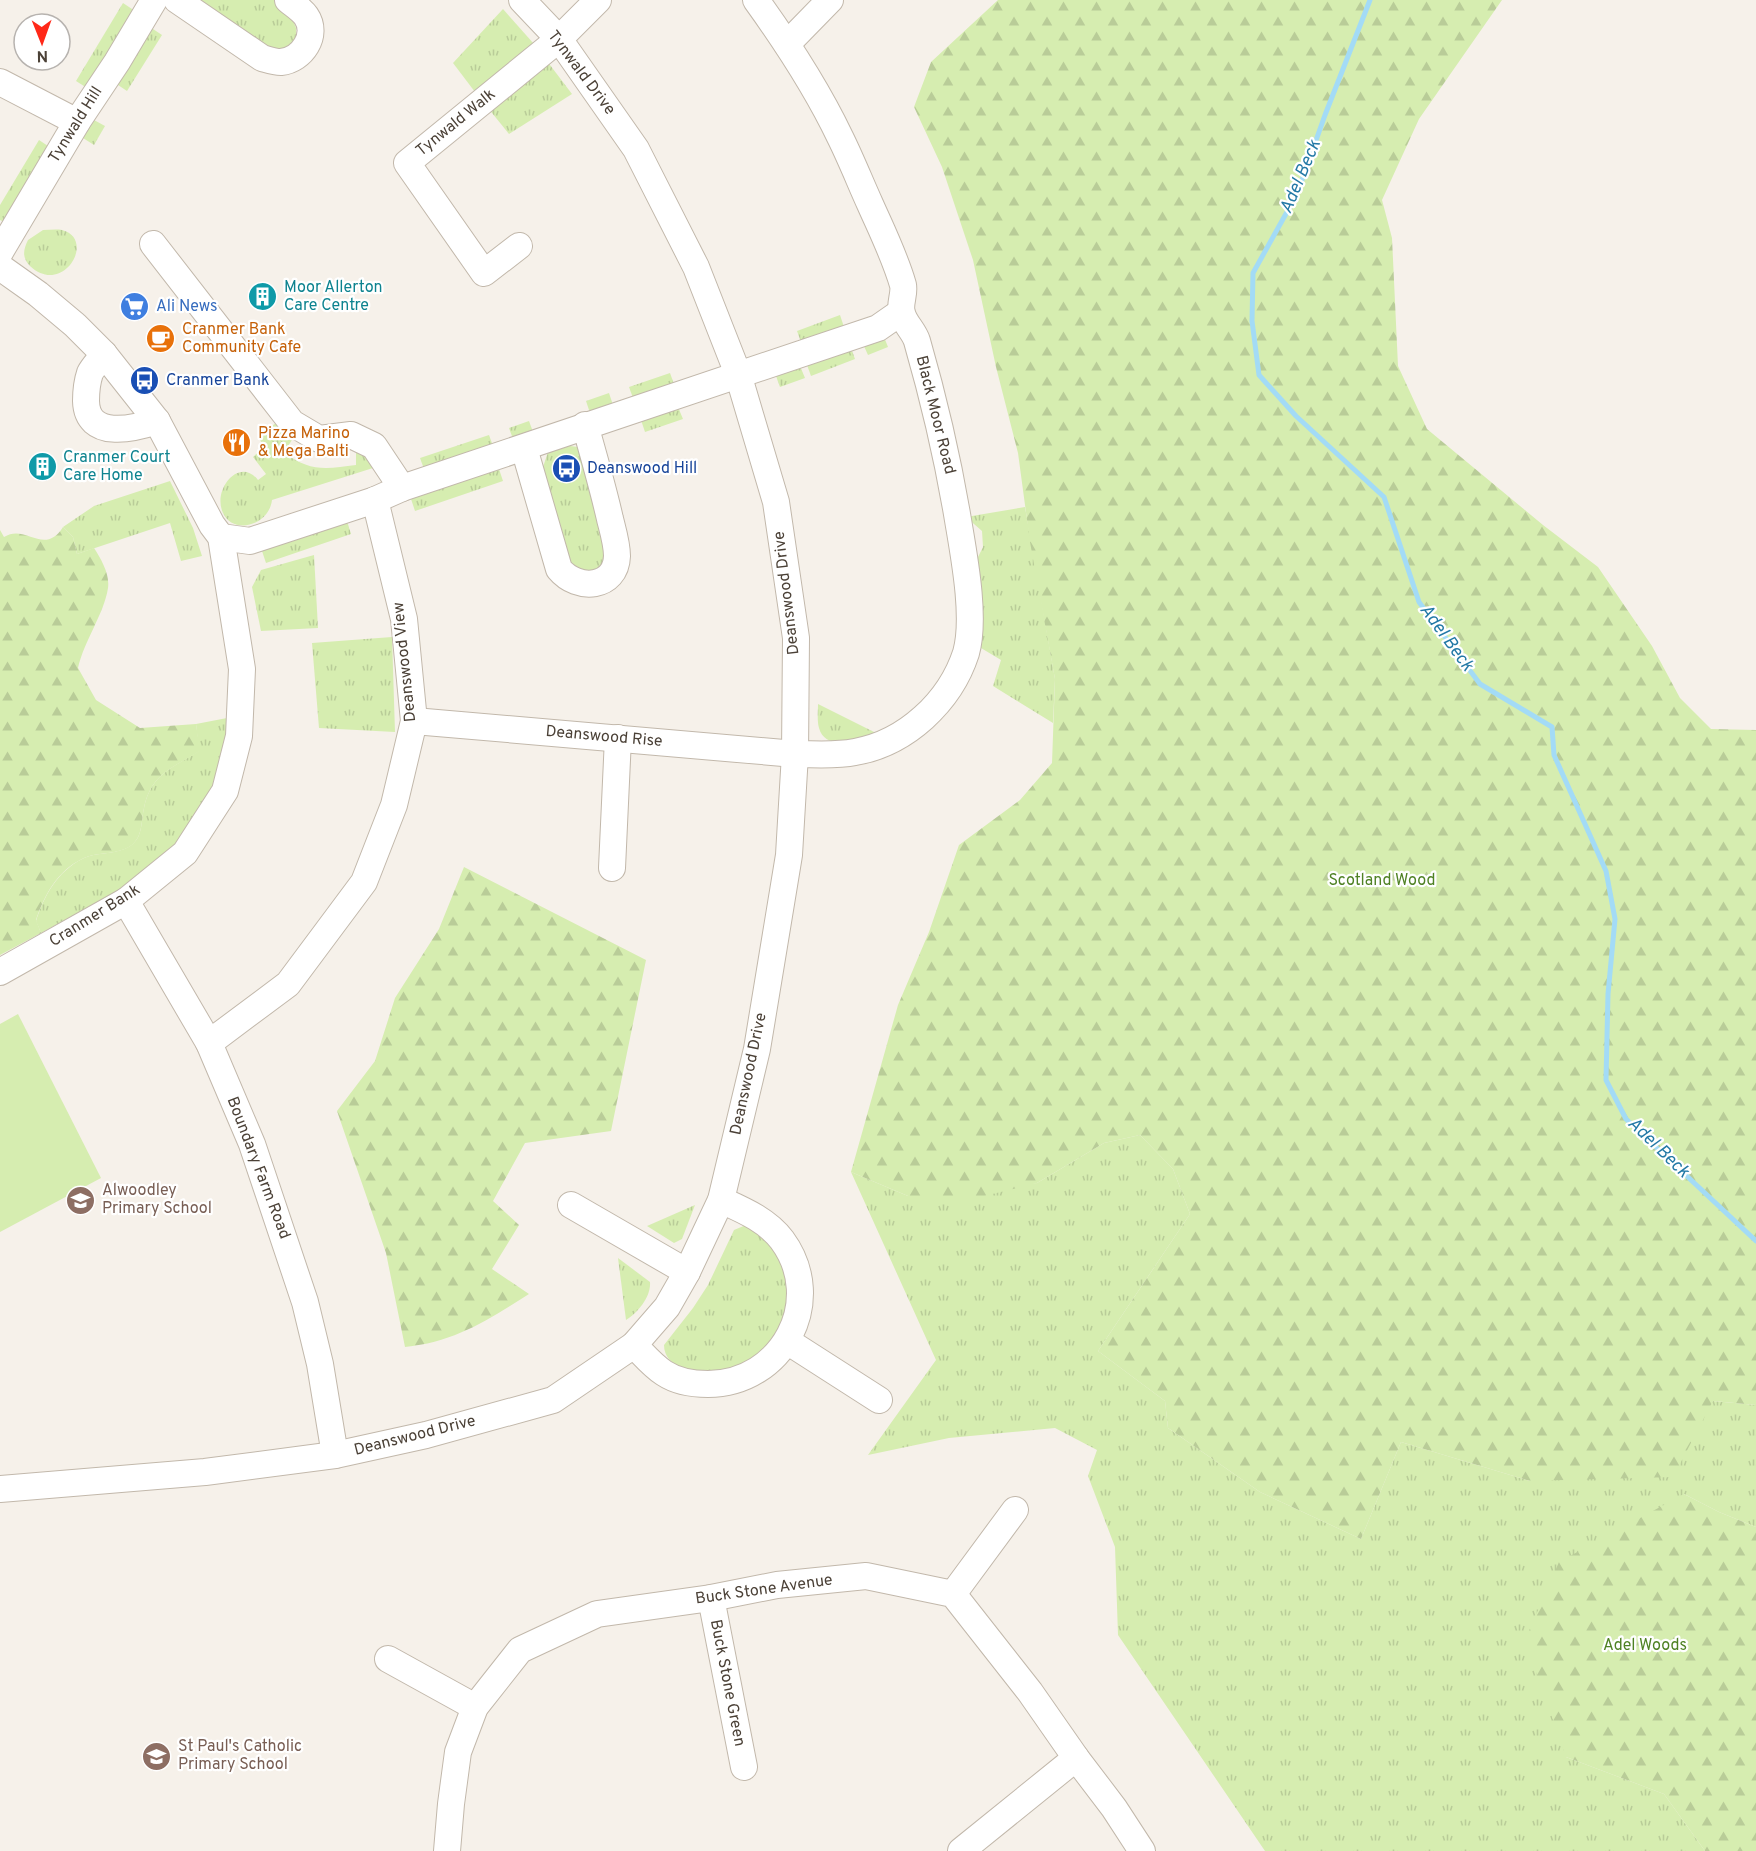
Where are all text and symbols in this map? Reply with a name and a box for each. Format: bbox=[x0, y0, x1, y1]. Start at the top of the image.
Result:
north arrow bbox=[12, 12, 72, 72]
street label: Tynwald Drive bbox=[543, 27, 619, 119]
text: N bbox=[36, 45, 48, 65]
street label: Tynwald Hill bbox=[45, 83, 107, 167]
street label: Tynwald Walk bbox=[412, 85, 500, 161]
water label: Adel Beck bbox=[1275, 136, 1327, 217]
place label: Moor Allerton Care Centre bbox=[284, 278, 383, 316]
building icon: Moor Allerton Care Centre bbox=[247, 281, 279, 313]
supermarket icon: Ali News bbox=[119, 291, 151, 323]
place label: Ali News bbox=[156, 297, 218, 317]
place label: Cranmer Bank Community Cafe bbox=[182, 320, 301, 358]
cafe icon: Cranmer Bank Community Cafe bbox=[145, 323, 177, 355]
street label: Black Moor Road bbox=[911, 354, 959, 476]
bus stop icon: Cranmer Bank bbox=[129, 365, 161, 397]
place label: Cranmer Bank bbox=[166, 371, 269, 391]
place label: Pizza Marino & Mega Balti bbox=[258, 424, 350, 462]
restaurant icon: Pizza Marino & Mega Balti bbox=[221, 427, 253, 459]
place label: Cranmer Court Care Home bbox=[63, 448, 171, 486]
building icon: Cranmer Court Care Home bbox=[26, 451, 58, 483]
bus stop icon: Deanswood Hill bbox=[550, 453, 582, 485]
place label: Deanswood Hill bbox=[587, 459, 697, 479]
street label: Deanswood Drive bbox=[769, 530, 805, 656]
water label: Adel Beck bbox=[1414, 600, 1479, 677]
street label: Deanswood View bbox=[389, 601, 421, 723]
street label: Deanswood Rise bbox=[545, 722, 663, 752]
park label: Scotland Wood bbox=[1329, 871, 1435, 891]
street label: Cranmer Bank bbox=[46, 880, 144, 952]
street label: Deanswood Drive bbox=[726, 1011, 772, 1137]
street label: Boundary Farm Road bbox=[222, 1094, 294, 1242]
water label: Adel Beck bbox=[1622, 1113, 1695, 1184]
place label: Alwoodley Primary School bbox=[102, 1181, 212, 1219]
school or university icon: Alwoodley Primary School bbox=[65, 1184, 97, 1216]
street label: Deanswood Drive bbox=[352, 1411, 478, 1461]
street label: Buck Stone Avenue bbox=[694, 1570, 834, 1610]
street label: Buck Stone Green bbox=[705, 1618, 749, 1748]
park label: Adel Woods bbox=[1603, 1636, 1687, 1656]
place label: St Paul's Catholic Primary School bbox=[178, 1737, 302, 1775]
school or university icon: St Paul's Catholic Primary School bbox=[141, 1740, 173, 1772]

